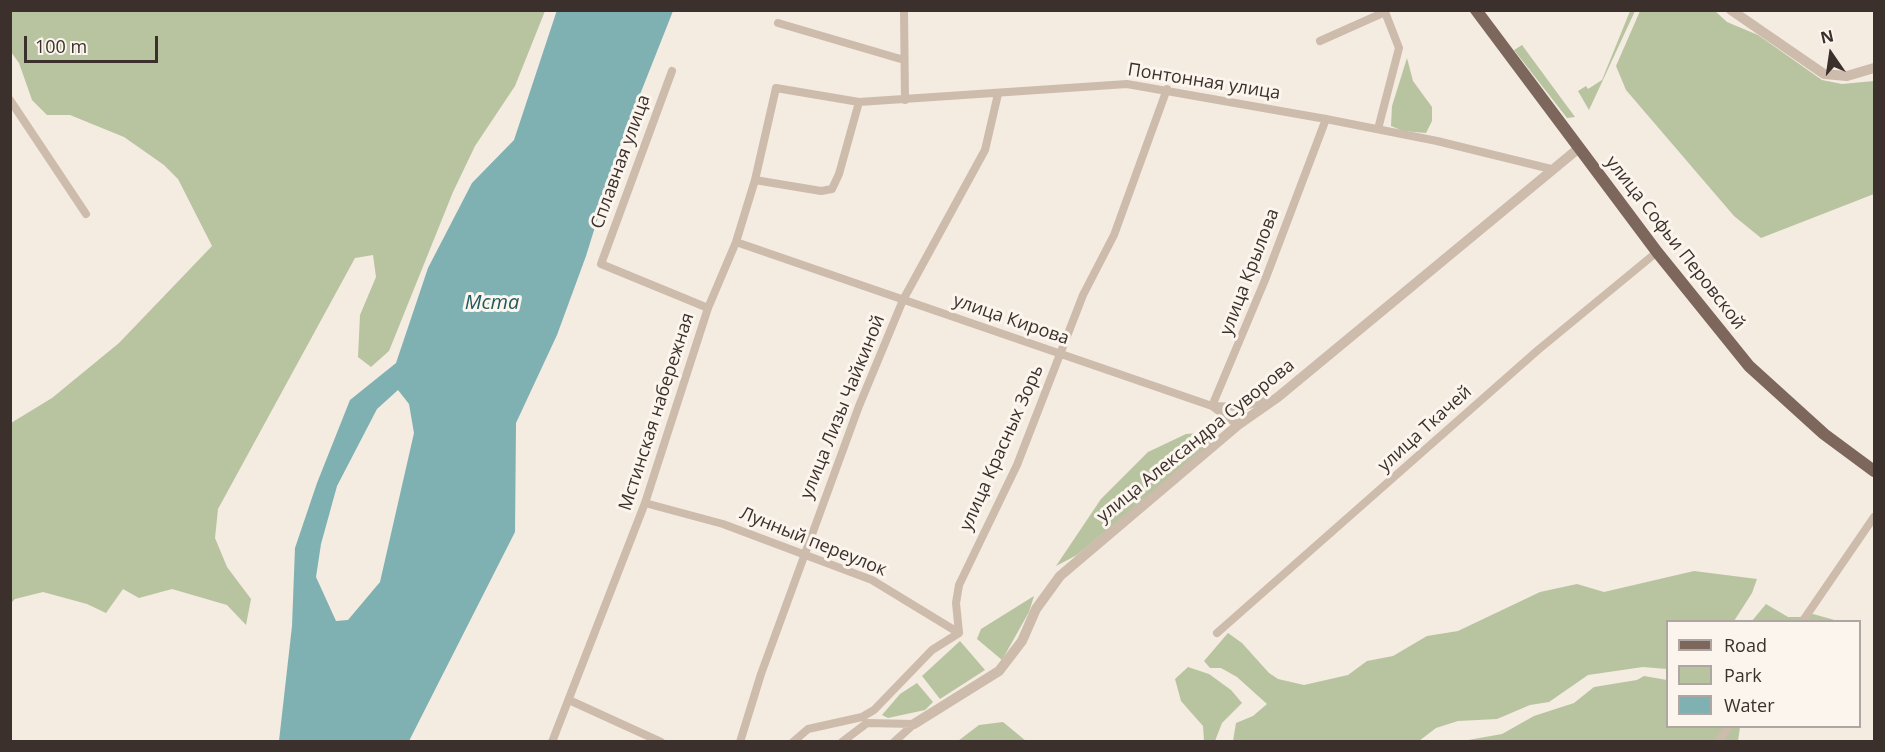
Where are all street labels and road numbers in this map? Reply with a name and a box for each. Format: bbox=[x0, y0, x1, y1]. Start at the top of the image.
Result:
street label: Понтонная улица bbox=[1126, 59, 1282, 105]
street label: Сплавная улица bbox=[587, 92, 655, 232]
street label: улица Софьи Перовской bbox=[1601, 152, 1749, 334]
street label: улица Крылова bbox=[1216, 206, 1284, 338]
street label: улица Кирова bbox=[950, 290, 1072, 350]
street label: Мстинская набережная bbox=[615, 310, 699, 514]
street label: улица Лизы Чайкиной bbox=[796, 312, 890, 502]
street label: улица Александра Суворова bbox=[1093, 355, 1299, 527]
street label: улица Красных Зорь bbox=[956, 362, 1048, 534]
street label: улица Ткачей bbox=[1374, 381, 1476, 477]
street label: Лунный переулок bbox=[737, 503, 889, 581]

